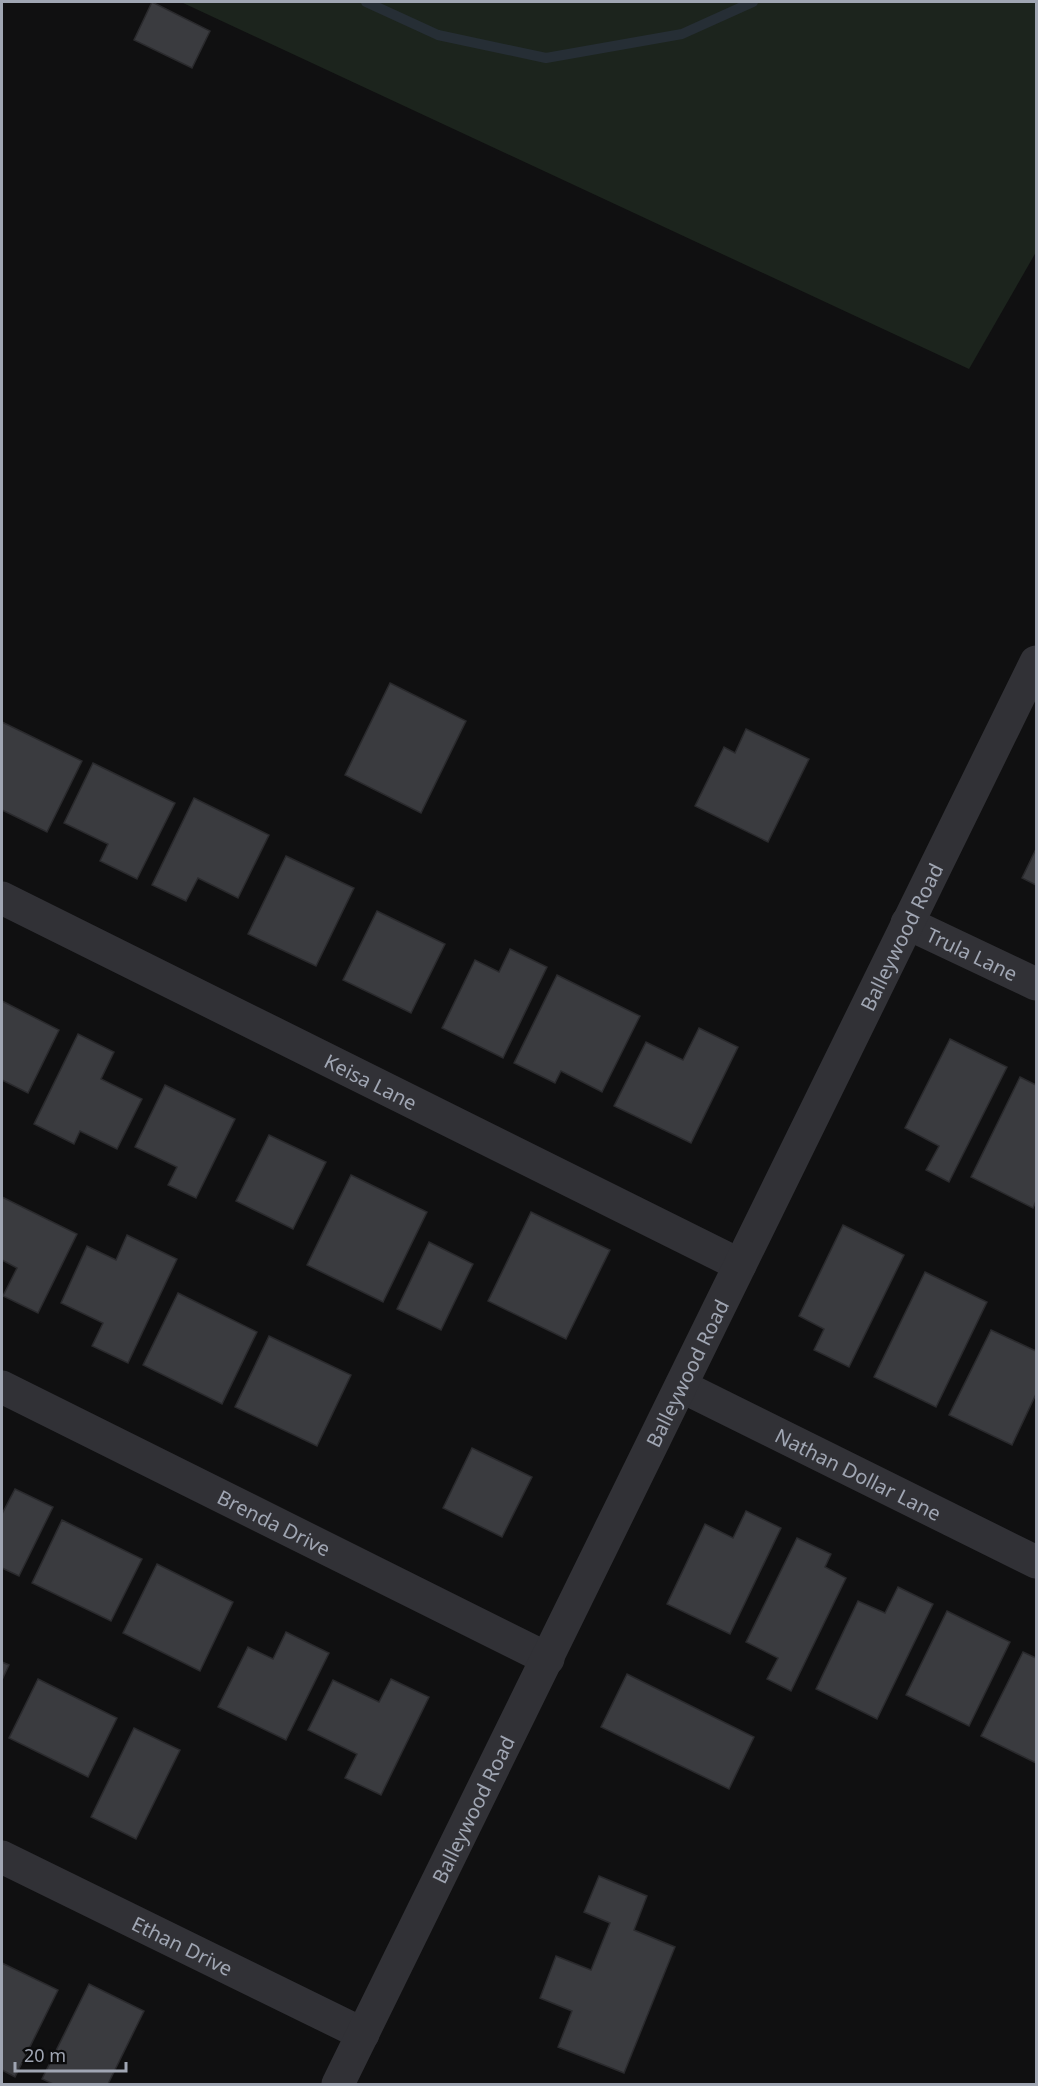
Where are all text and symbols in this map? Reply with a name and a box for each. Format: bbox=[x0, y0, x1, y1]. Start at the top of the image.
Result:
street label: Balleywood Road bbox=[853, 858, 949, 1015]
street label: Trula Lane bbox=[922, 921, 1022, 987]
street label: Keisa Lane bbox=[320, 1047, 422, 1116]
street label: Balleywood Road bbox=[639, 1295, 735, 1451]
street label: Nathan Dollar Lane bbox=[771, 1421, 946, 1526]
street label: Brenda Drive bbox=[213, 1483, 335, 1562]
street label: Balleywood Road bbox=[425, 1731, 520, 1888]
street label: Ethan Drive bbox=[128, 1909, 237, 1982]
scale bar bbox=[15, 2035, 126, 2073]
text: 20 m bbox=[24, 2043, 66, 2067]

